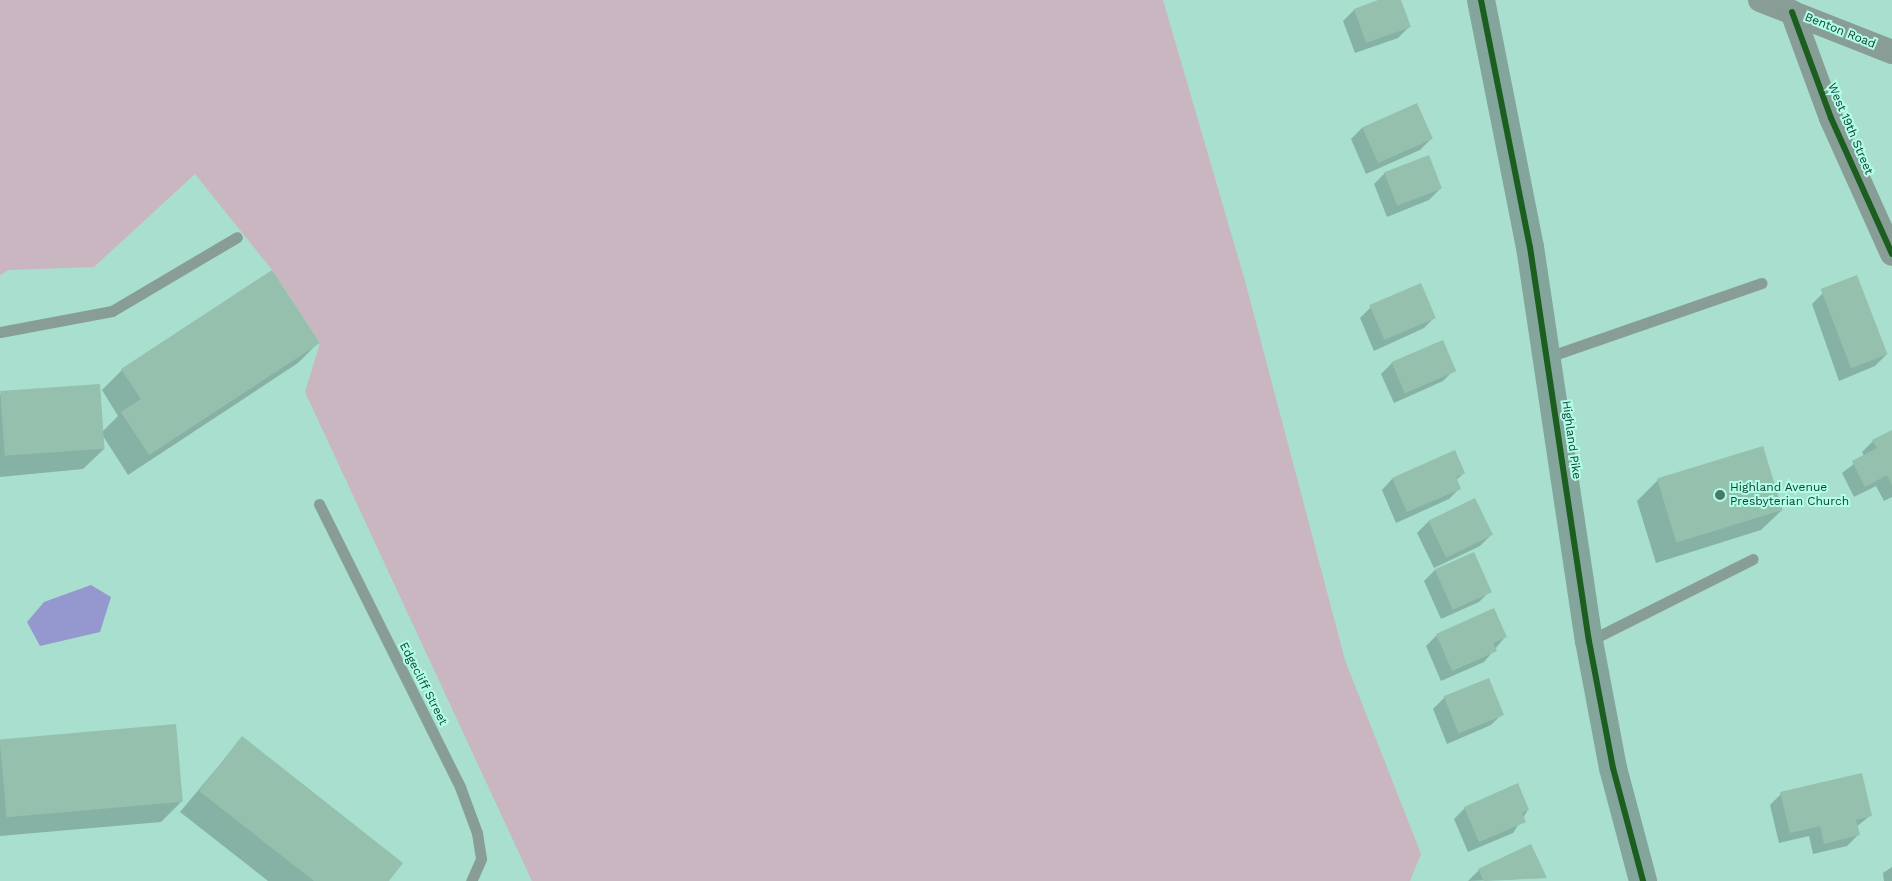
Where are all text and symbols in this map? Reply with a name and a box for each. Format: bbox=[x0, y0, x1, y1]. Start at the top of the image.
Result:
street label: Benton Road bbox=[1802, 10, 1878, 52]
street label: West 19th Street bbox=[1824, 81, 1876, 177]
street label: Highland Pike bbox=[1558, 400, 1584, 480]
place label: Highland Avenue Presbyterian Church bbox=[1730, 481, 1849, 509]
marker: Highland Avenue Presbyterian Church bbox=[1714, 489, 1726, 501]
street label: Edgecliff Street bbox=[396, 640, 450, 728]

